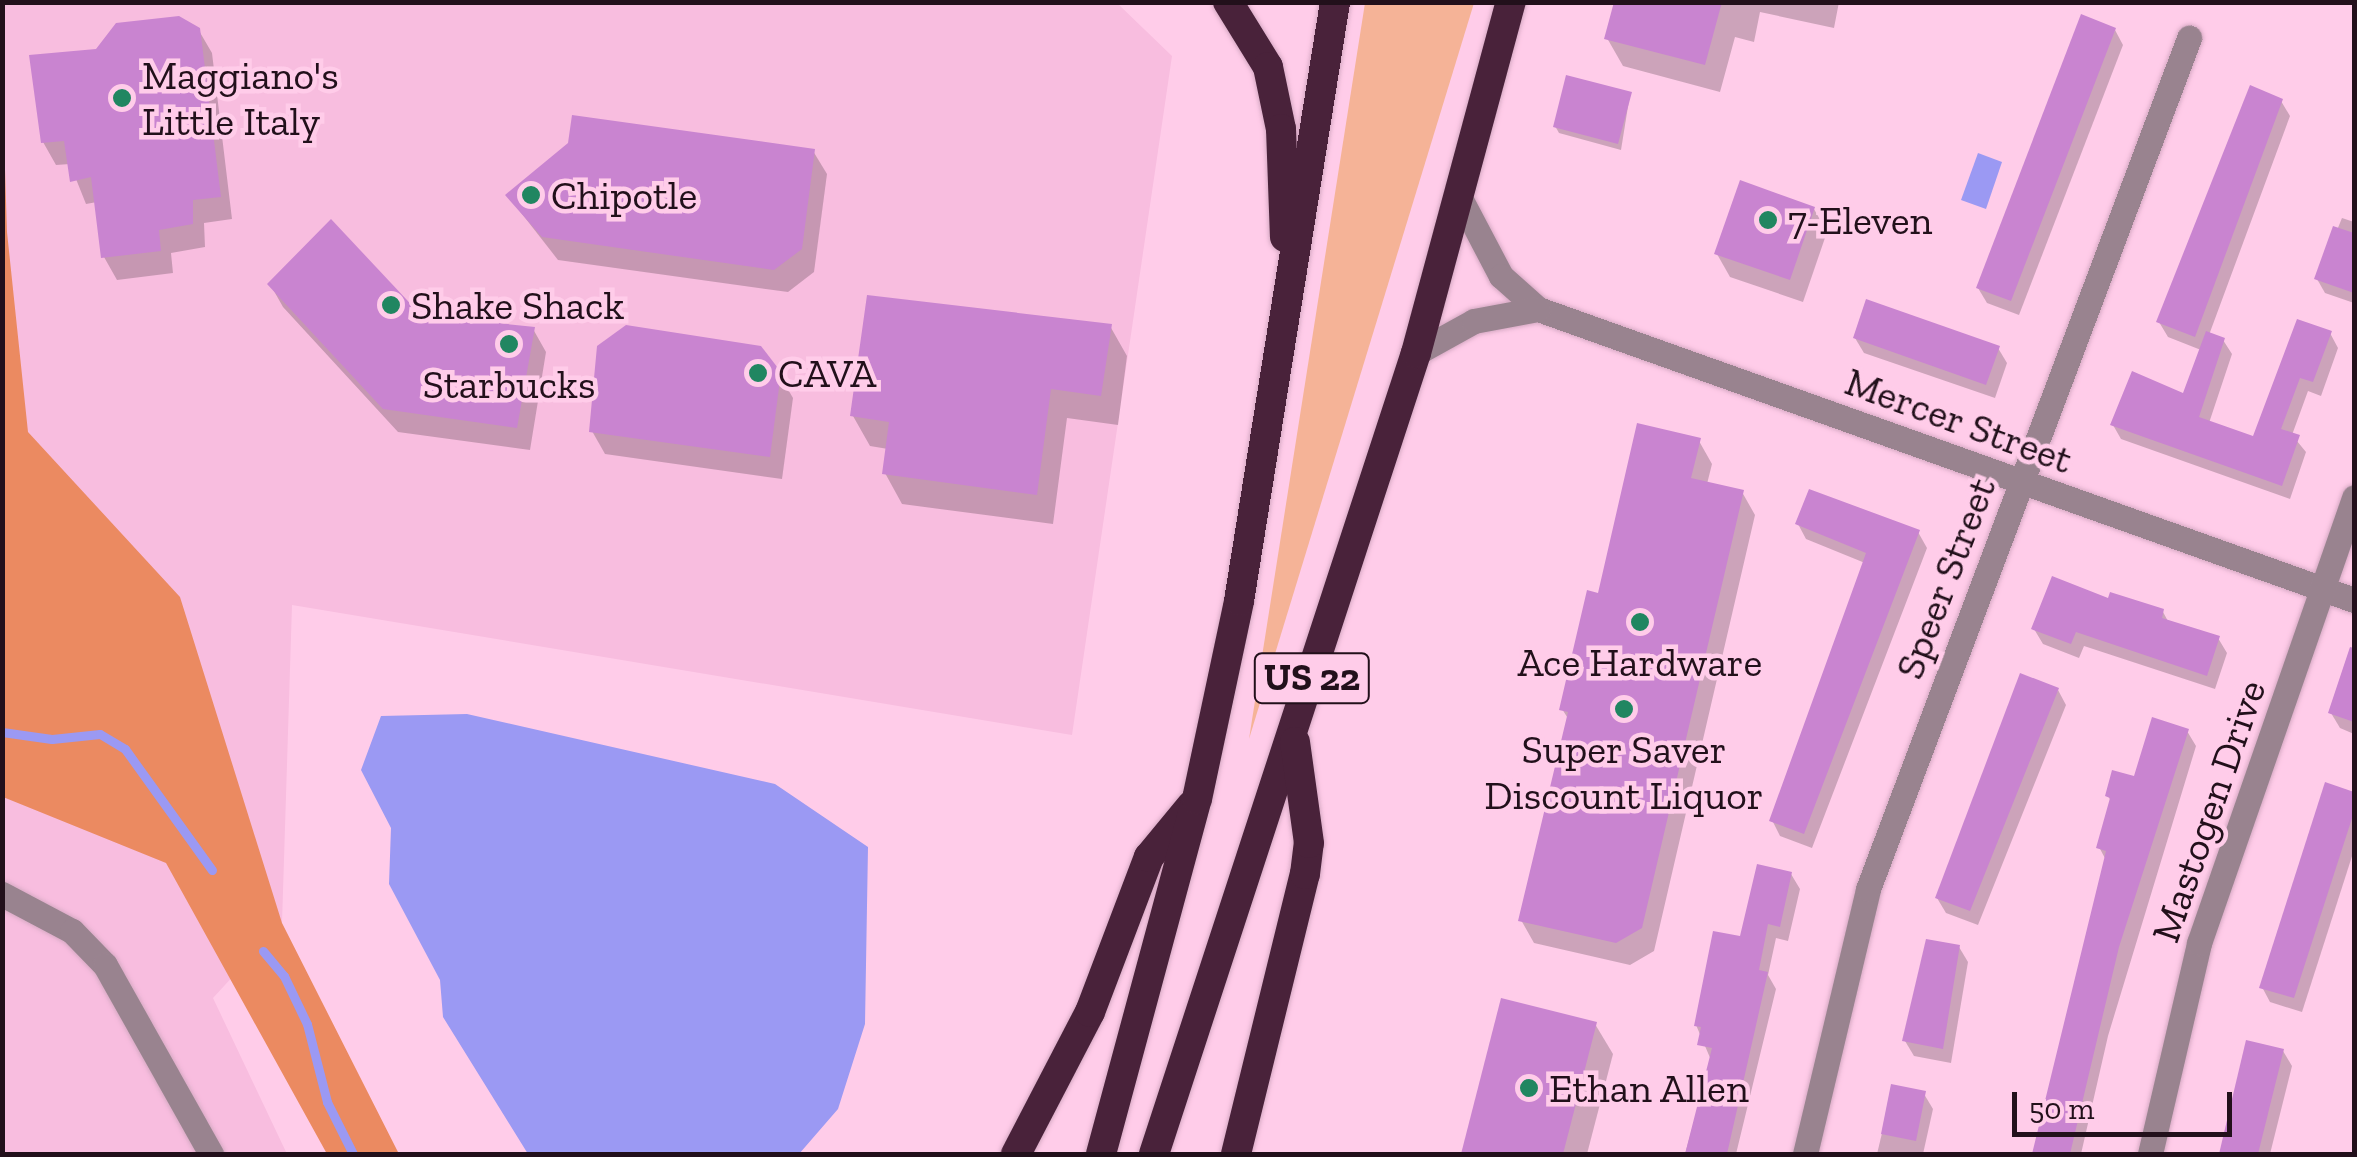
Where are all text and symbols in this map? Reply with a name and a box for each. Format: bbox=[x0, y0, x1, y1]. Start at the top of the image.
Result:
place label: Maggiano's Little Italy bbox=[142, 51, 339, 145]
marker: Maggiano's Little Italy bbox=[111, 87, 133, 109]
place label: Chipotle bbox=[551, 171, 697, 219]
marker: Chipotle bbox=[520, 184, 542, 206]
place label: 7-Eleven bbox=[1788, 196, 1933, 244]
marker: 7-Eleven bbox=[1757, 209, 1779, 231]
place label: Shake Shack bbox=[411, 281, 624, 329]
marker: Shake Shack bbox=[380, 294, 402, 316]
marker: Starbucks bbox=[498, 333, 520, 355]
place label: CAVA bbox=[778, 349, 876, 397]
street label: Mercer Street bbox=[1839, 357, 2079, 483]
place label: Starbucks bbox=[423, 360, 595, 408]
marker: CAVA bbox=[747, 362, 769, 384]
street label: Speer Street bbox=[1885, 470, 2005, 686]
marker: Ace Hardware bbox=[1629, 611, 1651, 633]
place label: Ace Hardware bbox=[1518, 638, 1762, 686]
road number: US 22 bbox=[1252, 645, 1372, 711]
street label: Mastogen Drive bbox=[2141, 674, 2275, 948]
marker: Super Saver Discount Liquor bbox=[1613, 698, 1635, 720]
place label: Super Saver Discount Liquor bbox=[1484, 725, 1764, 819]
place label: Ethan Allen bbox=[1549, 1064, 1750, 1112]
scale bar bbox=[2017, 1072, 2237, 1134]
marker: Ethan Allen bbox=[1518, 1077, 1540, 1099]
text: 50 m bbox=[2029, 1091, 2094, 1127]

